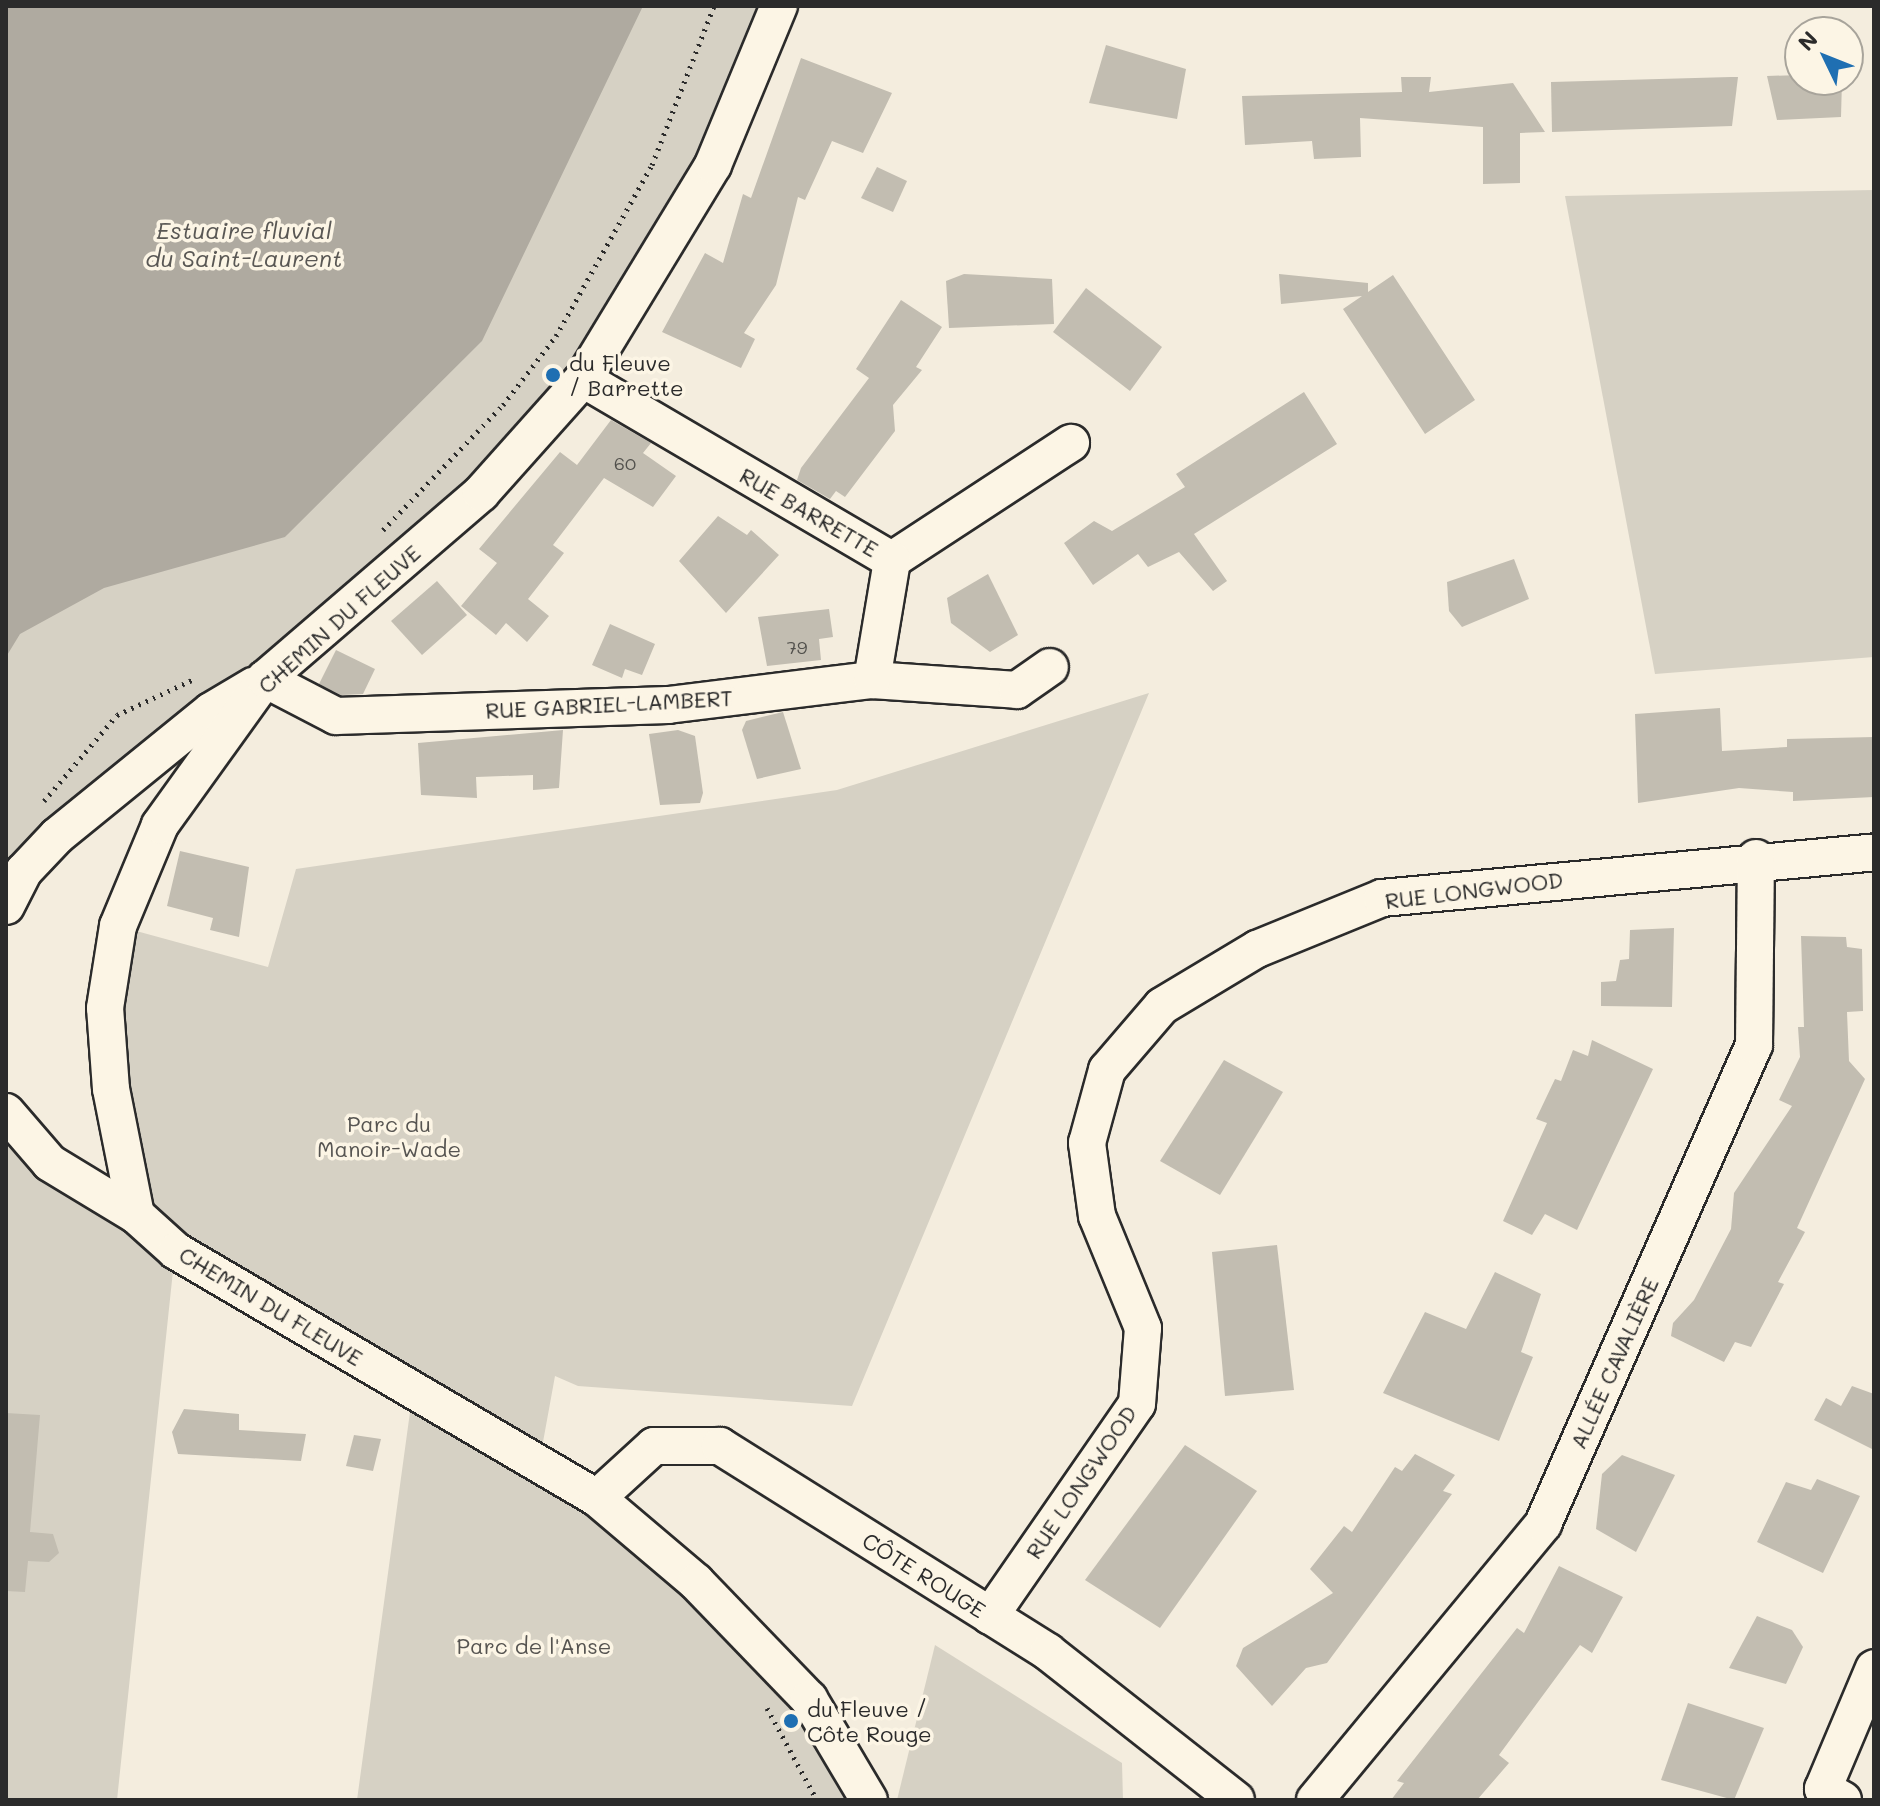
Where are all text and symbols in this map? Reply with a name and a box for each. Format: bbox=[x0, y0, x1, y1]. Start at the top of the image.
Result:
north arrow bbox=[1784, 16, 1864, 96]
text: N bbox=[1791, 25, 1824, 57]
water label: Estuaire fluvial du Saint-Laurent bbox=[145, 216, 343, 272]
place label: du Fleuve / Barrette bbox=[569, 349, 684, 400]
marker: du Fleuve / Barrette bbox=[544, 366, 562, 384]
house number: 60 bbox=[614, 452, 636, 474]
street label: RUE BARRETTE bbox=[735, 462, 883, 562]
street label: CHEMIN DU FLEUVE bbox=[252, 539, 426, 699]
house number: 79 bbox=[787, 636, 807, 658]
street label: RUE GABRIEL-LAMBERT bbox=[485, 684, 733, 724]
street label: RUE LONGWOOD bbox=[1383, 866, 1565, 914]
park label: Parc du Manoir-Wade bbox=[317, 1110, 461, 1162]
street label: CHEMIN DU FLEUVE bbox=[175, 1241, 367, 1371]
street label: ALLÉE CAVALIÈRE bbox=[1564, 1273, 1664, 1453]
street label: RUE LONGWOOD bbox=[1020, 1400, 1142, 1564]
street label: CÔTE ROUGE bbox=[858, 1527, 990, 1623]
park label: Parc de l'Anse bbox=[457, 1633, 611, 1659]
place label: du Fleuve / Côte Rouge bbox=[807, 1695, 932, 1746]
marker: du Fleuve / Côte Rouge bbox=[782, 1712, 800, 1730]

